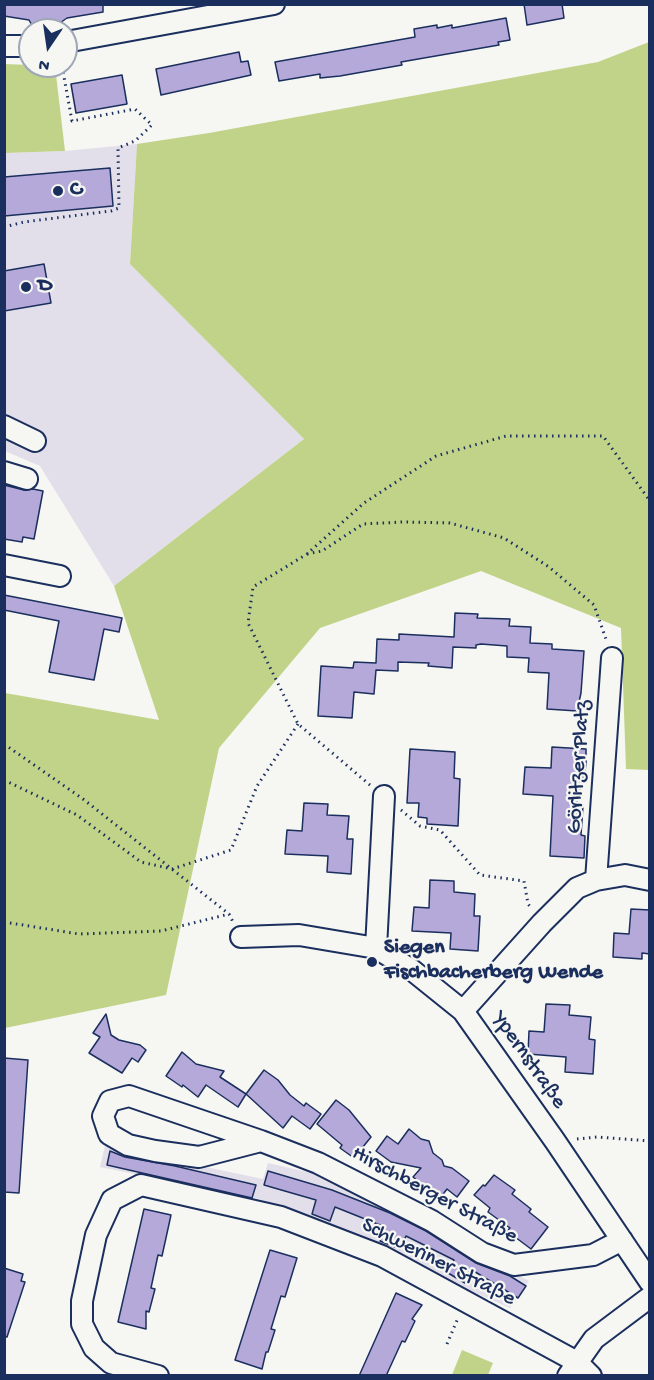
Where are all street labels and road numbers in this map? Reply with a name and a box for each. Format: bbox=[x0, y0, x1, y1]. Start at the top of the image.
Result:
street label: Görlitzer Platz bbox=[562, 699, 598, 835]
street label: Ypernstraße bbox=[485, 1007, 571, 1115]
street label: Hirschberger Straße bbox=[347, 1141, 521, 1251]
street label: Schweriner Straße bbox=[357, 1213, 519, 1313]

